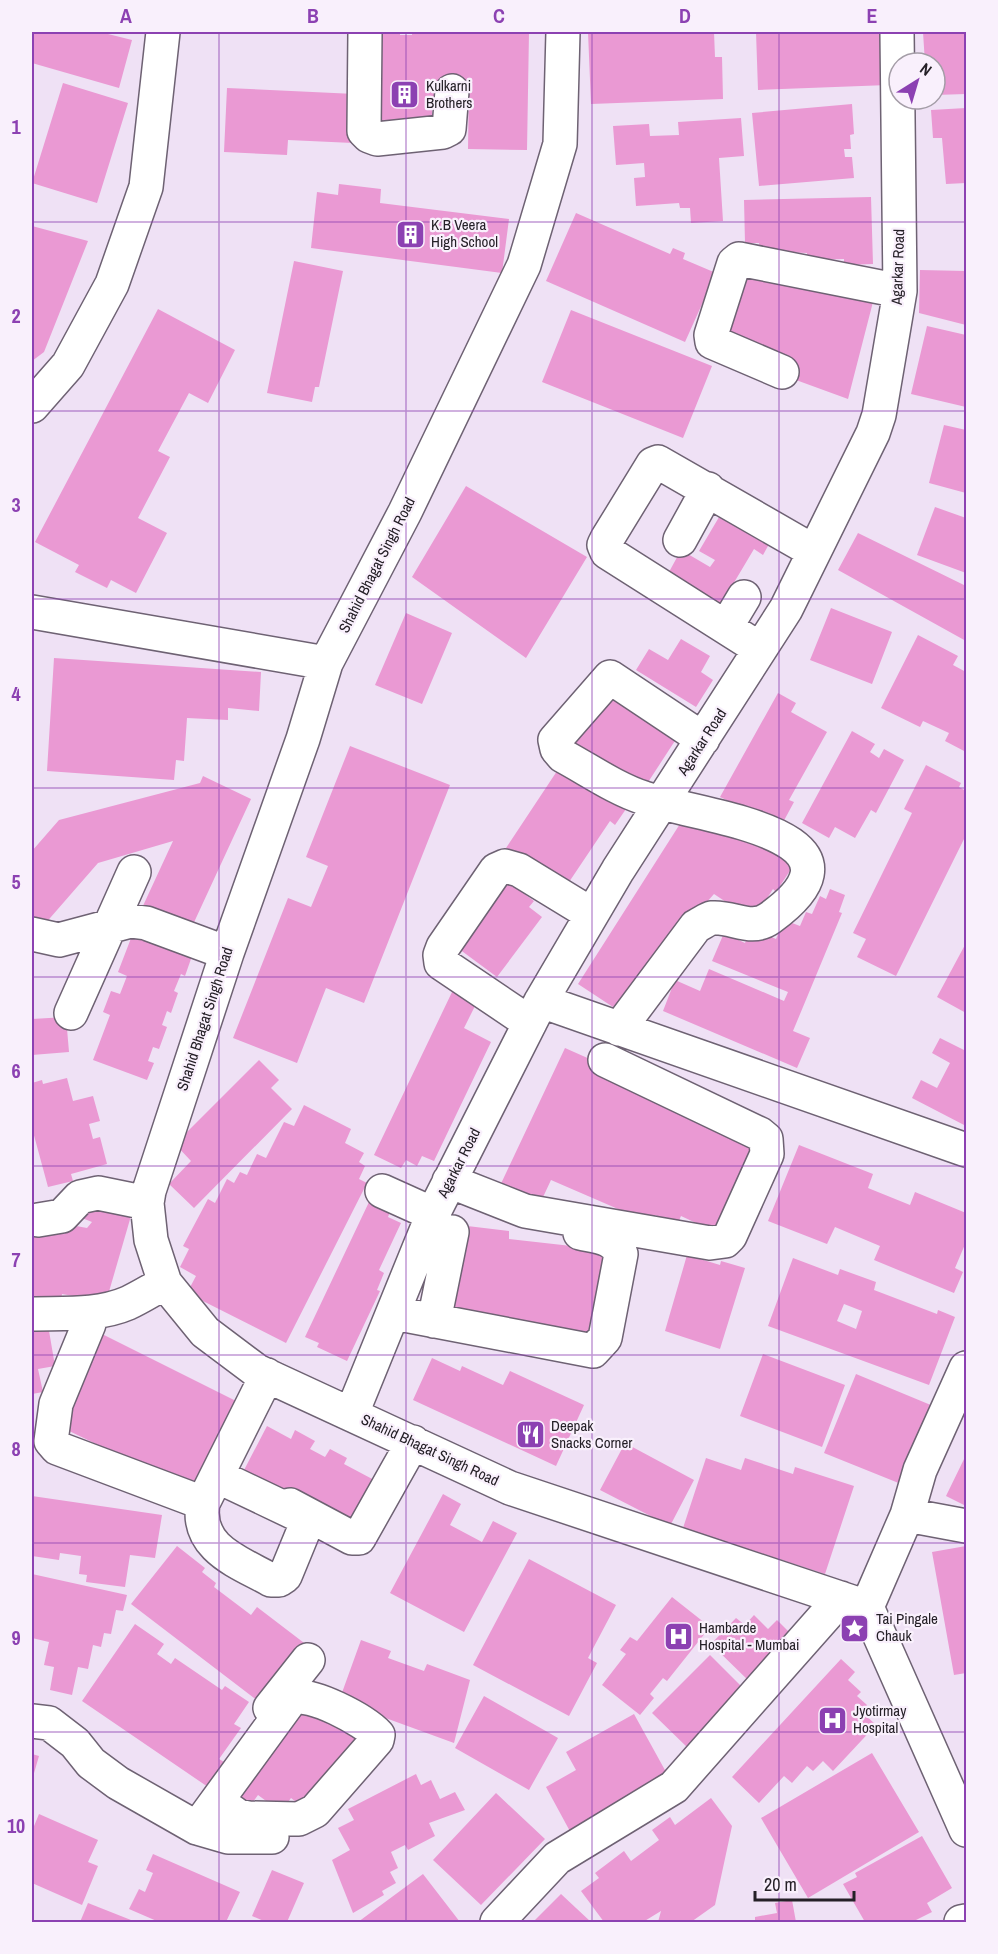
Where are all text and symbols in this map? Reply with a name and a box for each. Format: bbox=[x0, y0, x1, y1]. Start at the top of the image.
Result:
text: A bbox=[120, 2, 132, 29]
text: B bbox=[307, 2, 319, 29]
text: C bbox=[493, 2, 505, 29]
text: D bbox=[679, 2, 691, 29]
text: E bbox=[867, 2, 878, 29]
north arrow bbox=[887, 51, 947, 111]
text: N bbox=[916, 57, 936, 81]
place label: Kulkarni Brothers bbox=[426, 75, 473, 113]
building icon: Kulkarni Brothers bbox=[389, 79, 421, 111]
text: 1 bbox=[11, 113, 21, 140]
place label: K.B Veera High School bbox=[431, 214, 498, 252]
building icon: K.B Veera High School bbox=[394, 218, 426, 250]
street label: Agarkar Road bbox=[886, 229, 909, 306]
text: 2 bbox=[11, 302, 21, 329]
text: 3 bbox=[11, 491, 21, 518]
street label: Shahid Bhagat Singh Road bbox=[333, 493, 420, 636]
text: 4 bbox=[11, 680, 21, 707]
street label: Agarkar Road bbox=[672, 704, 731, 780]
text: 5 bbox=[11, 868, 21, 895]
street label: Shahid Bhagat Singh Road bbox=[171, 944, 238, 1093]
text: 6 bbox=[11, 1057, 21, 1084]
street label: Agarkar Road bbox=[432, 1124, 485, 1202]
text: 7 bbox=[11, 1246, 21, 1273]
street label: Shahid Bhagat Singh Road bbox=[358, 1408, 503, 1491]
place label: Deepak Snacks Corner bbox=[551, 1415, 632, 1453]
restaurant icon: Deepak Snacks Corner bbox=[514, 1419, 546, 1451]
text: 8 bbox=[11, 1435, 21, 1462]
place label: Tai Pingale Chauk bbox=[876, 1608, 938, 1646]
place icon: Tai Pingale Chauk bbox=[839, 1612, 871, 1644]
place label: Hambarde Hospital - Mumbai bbox=[699, 1617, 800, 1655]
hospital icon: Hambarde Hospital - Mumbai bbox=[662, 1621, 694, 1653]
text: 9 bbox=[11, 1624, 21, 1651]
place label: Jyotirmay Hospital bbox=[853, 1700, 907, 1738]
hospital icon: Jyotirmay Hospital bbox=[816, 1704, 848, 1736]
text: 10 bbox=[7, 1812, 25, 1839]
scale bar bbox=[755, 1864, 854, 1902]
text: 20 m bbox=[764, 1872, 797, 1897]

